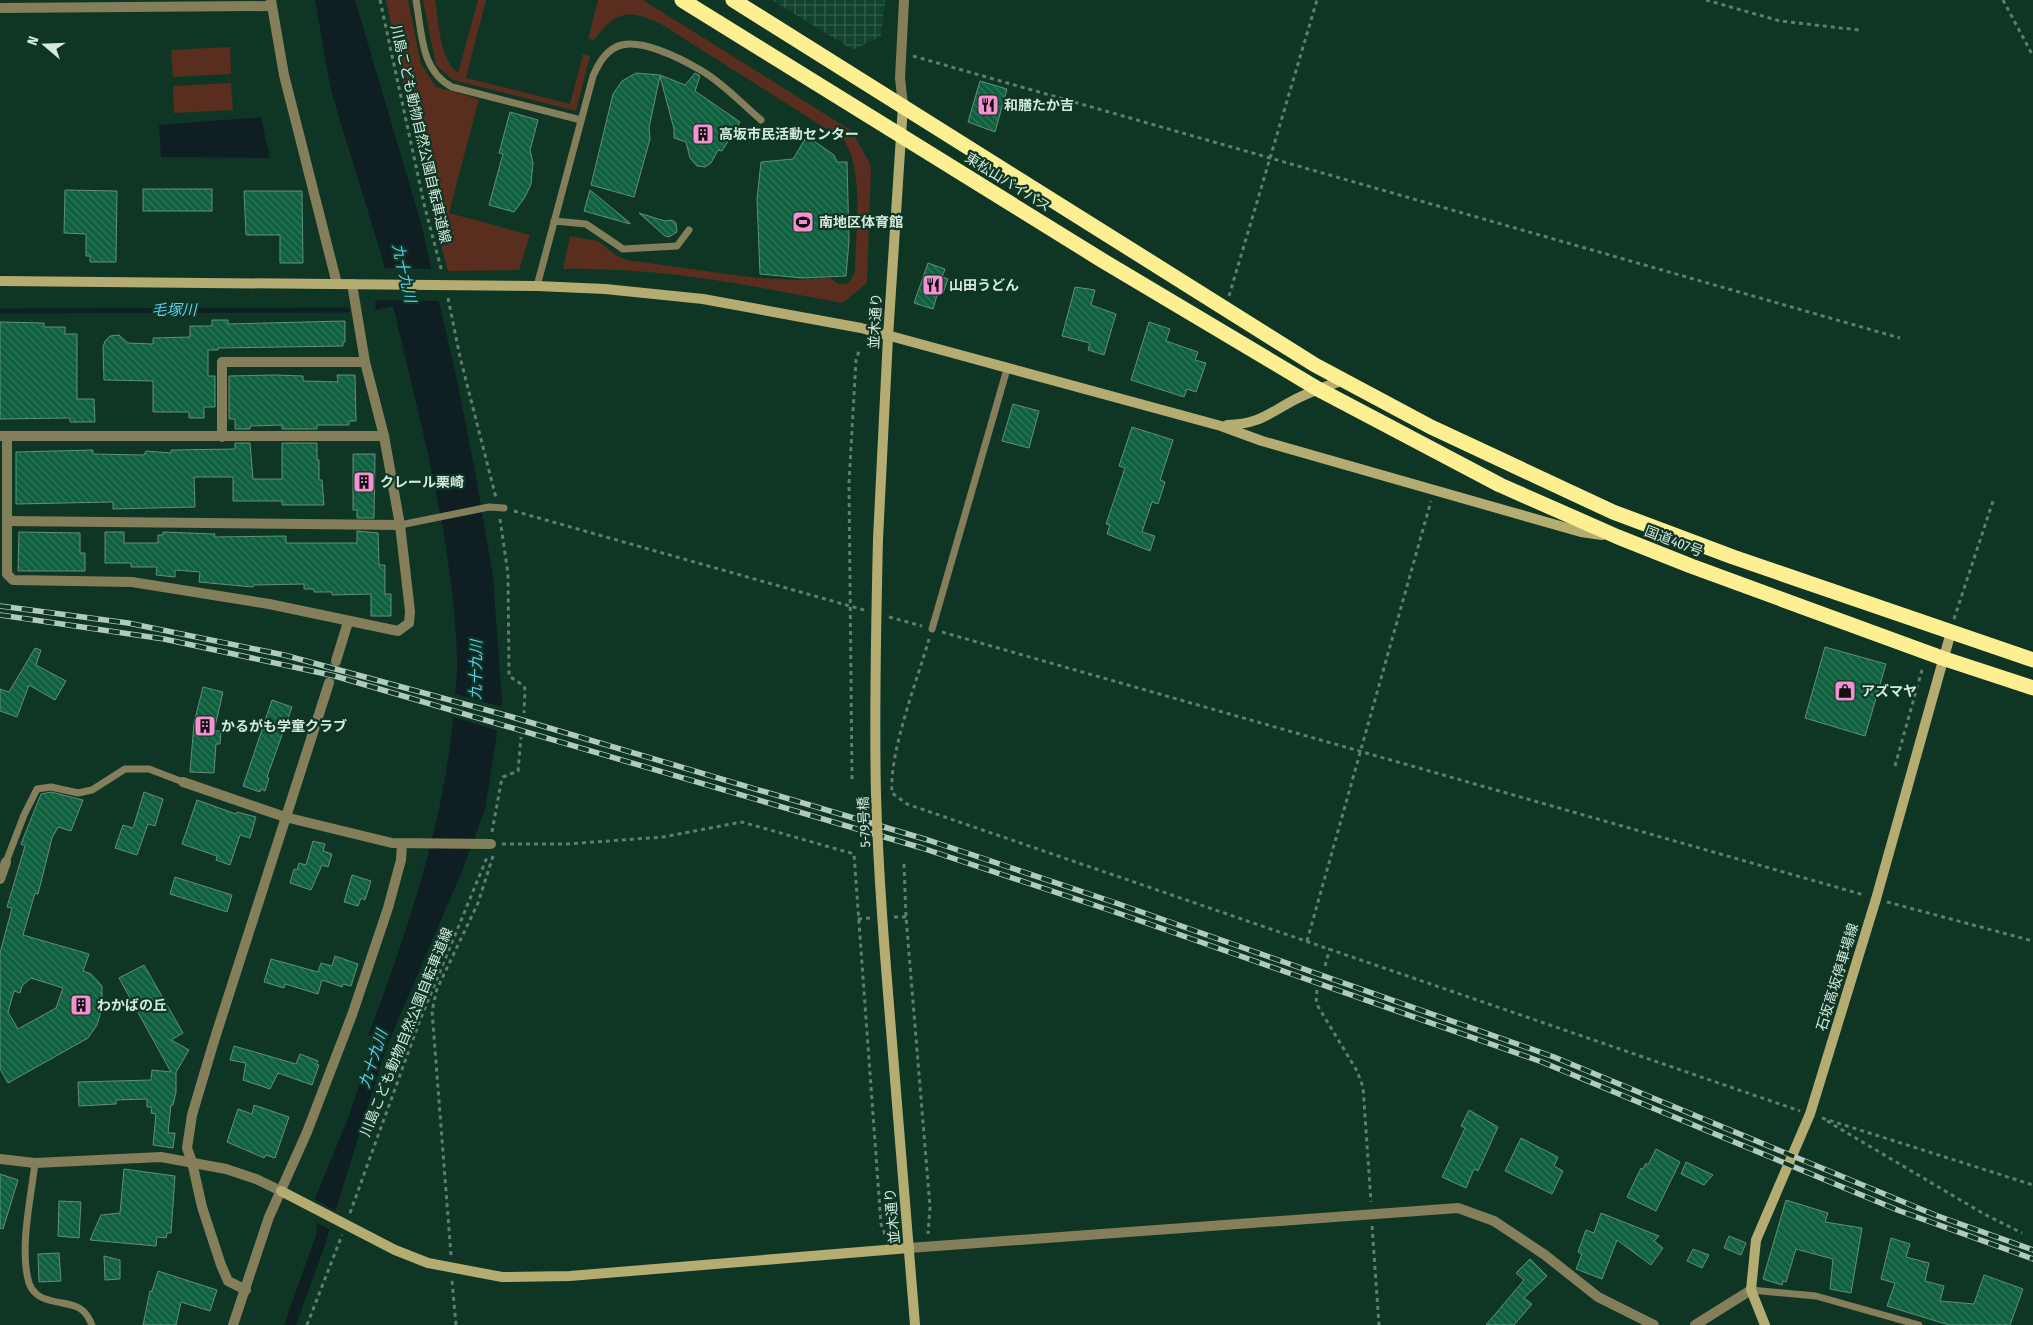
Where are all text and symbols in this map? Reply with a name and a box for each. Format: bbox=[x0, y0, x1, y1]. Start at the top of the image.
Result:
north arrow bbox=[20, 20, 70, 70]
street label: 川島こども動物自然公園自転車道線 bbox=[387, 23, 454, 245]
text: N bbox=[24, 34, 43, 48]
restaurant icon: 和膳たか吉 bbox=[976, 93, 1000, 117]
place label: 和膳たか吉 bbox=[1004, 97, 1074, 114]
building icon: 高坂市民活動センター bbox=[691, 122, 715, 146]
place label: 高坂市民活動センター bbox=[719, 126, 859, 143]
street label: 東松山バイパス bbox=[962, 149, 1054, 216]
sports icon: 南地区体育館 bbox=[791, 210, 815, 234]
place label: 南地区体育館 bbox=[819, 214, 903, 231]
water label: 九十九川 bbox=[388, 242, 420, 306]
restaurant icon: 山田うどん bbox=[921, 273, 945, 297]
place label: 山田うどん bbox=[949, 277, 1019, 294]
street label: 並木通り bbox=[866, 293, 885, 349]
water label: 毛塚川 bbox=[151, 301, 198, 319]
building icon: クレール栗崎 bbox=[352, 470, 376, 494]
place label: クレール栗崎 bbox=[380, 474, 464, 491]
street label: 国道407号 bbox=[1642, 523, 1706, 560]
water label: 九十九川 bbox=[466, 638, 486, 700]
shop icon: アズマヤ bbox=[1833, 679, 1857, 703]
place label: アズマヤ bbox=[1861, 683, 1917, 700]
building icon: かるがも学童クラブ bbox=[193, 714, 217, 738]
place label: かるがも学童クラブ bbox=[221, 718, 347, 735]
street label: 5-79号橋 bbox=[855, 796, 874, 848]
street label: 石坂高坂停車場線 bbox=[1813, 921, 1862, 1033]
street label: 川島こども動物自然公園自転車道線 bbox=[357, 925, 456, 1139]
building icon: わかばの丘 bbox=[69, 993, 93, 1017]
place label: わかばの丘 bbox=[97, 997, 167, 1014]
water label: 九十九川 bbox=[355, 1026, 391, 1090]
street label: 並木通り bbox=[882, 1187, 903, 1245]

